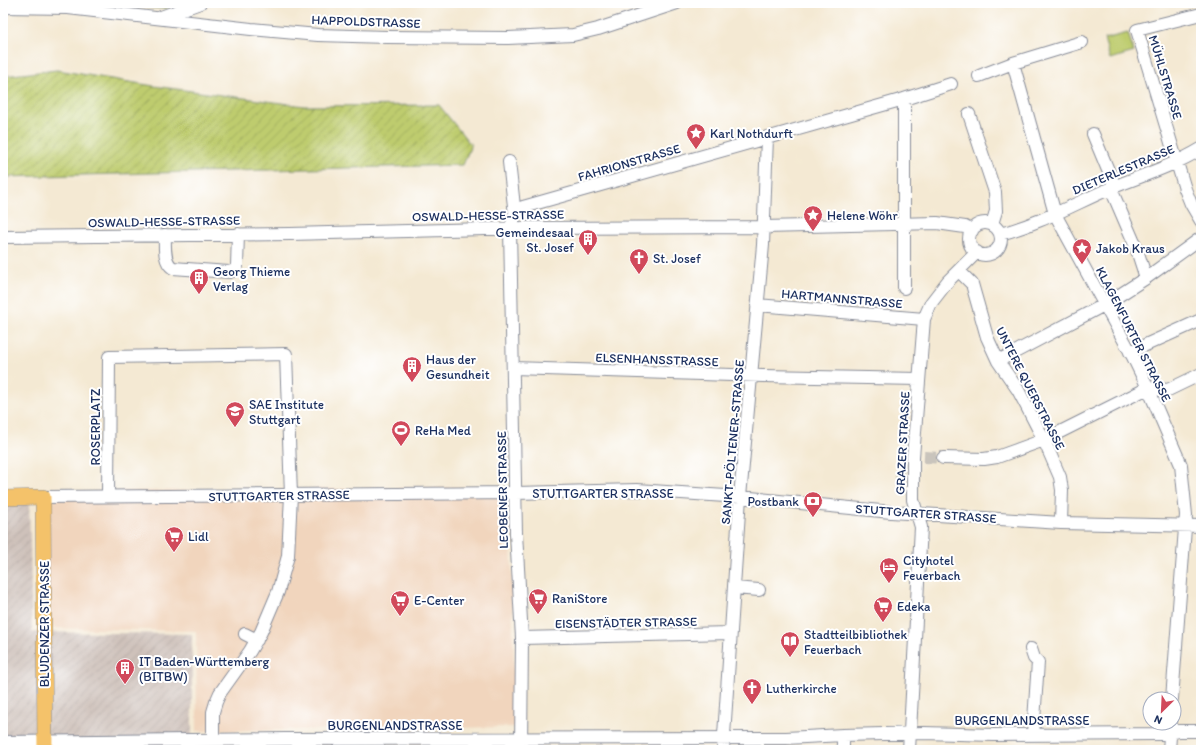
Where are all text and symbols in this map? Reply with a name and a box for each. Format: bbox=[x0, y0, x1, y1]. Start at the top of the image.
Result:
street label: HAPPOLDSTRASSE bbox=[311, 12, 421, 31]
street label: MÜHLSTRASSE bbox=[1146, 33, 1186, 121]
place icon: Karl Nothdurft bbox=[685, 122, 707, 150]
place label: Karl Nothdurft bbox=[710, 126, 793, 141]
street label: FAHRIONSTRASSE bbox=[576, 141, 682, 184]
street label: DIETERLESTRASSE bbox=[1070, 141, 1177, 198]
place icon: Helene Wöhr bbox=[802, 204, 824, 232]
street label: OSWALD-HESSE-STRASSE bbox=[412, 207, 564, 224]
place label: Helene Wöhr bbox=[827, 208, 898, 223]
street label: OSWALD-HESSE-STRASSE bbox=[88, 213, 240, 230]
place label: Gemeindesaal St. Josef bbox=[496, 225, 574, 255]
building icon: Gemeindesaal St. Josef bbox=[577, 228, 599, 256]
place icon: Jakob Kraus bbox=[1071, 237, 1093, 265]
place label: Jakob Kraus bbox=[1096, 241, 1165, 256]
church icon: St. Josef bbox=[628, 247, 650, 275]
place label: St. Josef bbox=[653, 251, 701, 266]
place label: Georg Thieme Verlag bbox=[213, 264, 290, 294]
street label: KLAGENFURTER STRASSE bbox=[1093, 264, 1174, 404]
building icon: Georg Thieme Verlag bbox=[188, 267, 210, 295]
street label: HARTMANNSTRASSE bbox=[781, 286, 903, 311]
street label: UNTERE QUERSTRASSE bbox=[993, 324, 1068, 452]
street label: ELSENHANSSTRASSE bbox=[595, 350, 719, 369]
place label: Haus der Gesundheit bbox=[426, 352, 490, 382]
building icon: Haus der Gesundheit bbox=[401, 355, 423, 383]
street label: SANKT-PÖLTENER-STRASSE bbox=[718, 359, 747, 525]
street label: ROSERPLATZ bbox=[88, 388, 103, 465]
street label: GRAZER STRASSE bbox=[892, 391, 913, 495]
place label: SAE Institute Stuttgart bbox=[249, 397, 324, 427]
school or university icon: SAE Institute Stuttgart bbox=[224, 400, 246, 428]
sports icon: ReHa Med bbox=[390, 419, 412, 447]
place label: ReHa Med bbox=[415, 423, 471, 438]
street label: LEOBENER STRASSE bbox=[494, 431, 511, 549]
street label: STUTTGARTER STRASSE bbox=[532, 486, 674, 501]
street label: STUTTGARTER STRASSE bbox=[208, 487, 350, 504]
bank icon: Postbank bbox=[802, 490, 824, 518]
place label: Postbank bbox=[747, 494, 799, 509]
street label: STUTTGARTER STRASSE bbox=[855, 501, 997, 526]
supermarket icon: Lidl bbox=[163, 525, 185, 553]
place label: Lidl bbox=[188, 529, 209, 544]
place label: Cityhotel Feuerbach bbox=[903, 553, 961, 583]
hotel icon: Cityhotel Feuerbach bbox=[878, 556, 900, 584]
street label: BLUDENZER STRASSE bbox=[37, 561, 52, 687]
supermarket icon: RaniStore bbox=[527, 587, 549, 615]
supermarket icon: E-Center bbox=[389, 589, 411, 617]
place label: RaniStore bbox=[552, 591, 607, 606]
place label: E-Center bbox=[414, 593, 465, 608]
supermarket icon: Edeka bbox=[872, 595, 894, 623]
place label: Edeka bbox=[897, 599, 931, 614]
street label: EISENSTÄDTER STRASSE bbox=[555, 614, 697, 631]
place label: Stadtteilbibliothek Feuerbach bbox=[804, 627, 908, 657]
library icon: Stadtteilbibliothek Feuerbach bbox=[779, 630, 801, 658]
place label: IT Baden-Württemberg (BITBW) bbox=[139, 654, 270, 684]
building icon: IT Baden-Württemberg (BITBW) bbox=[114, 657, 136, 685]
church icon: Lutherkirche bbox=[741, 677, 763, 705]
place label: Lutherkirche bbox=[766, 681, 837, 696]
north arrow bbox=[1142, 691, 1182, 731]
text: N bbox=[1152, 712, 1164, 727]
street label: BURGENLANDSTRASSE bbox=[954, 713, 1090, 728]
street label: BURGENLANDSTRASSE bbox=[327, 718, 463, 733]

